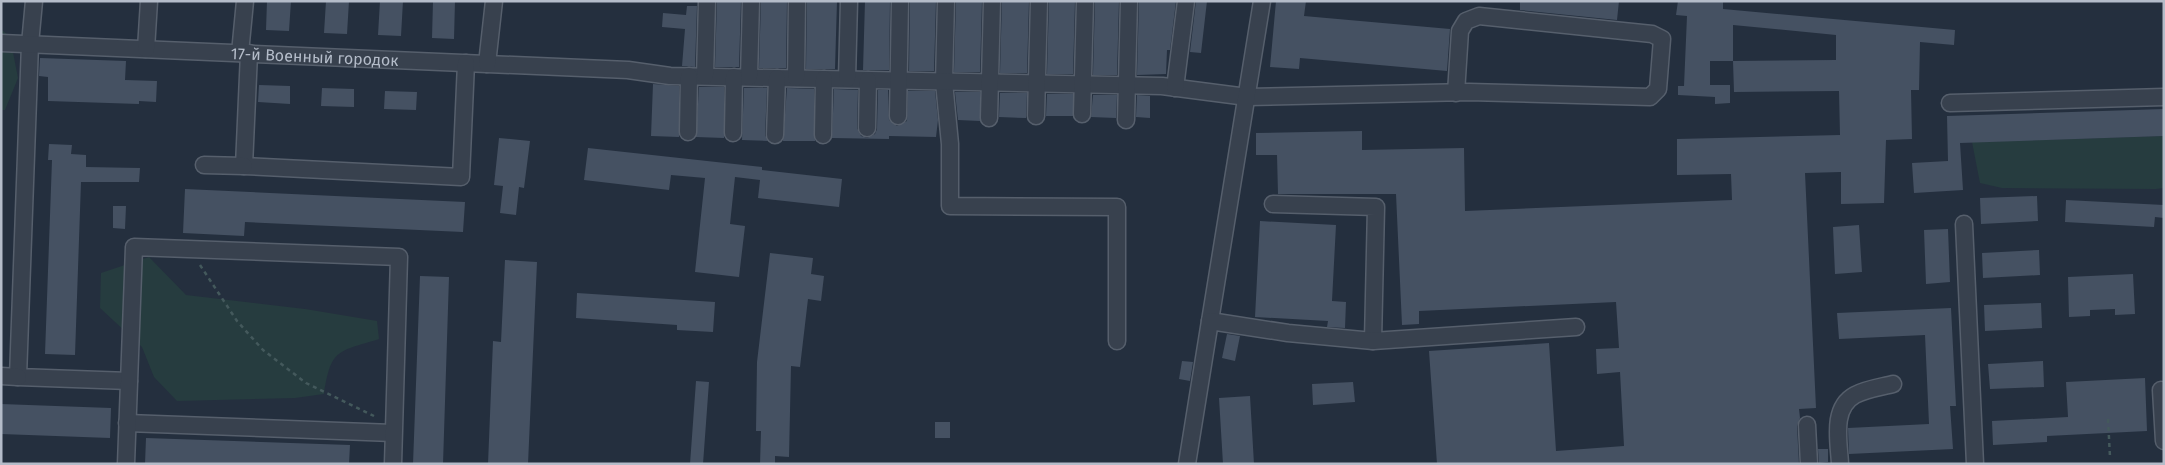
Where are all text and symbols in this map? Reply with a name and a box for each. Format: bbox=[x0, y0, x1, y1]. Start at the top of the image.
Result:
street label: 17-й Военный городок bbox=[230, 44, 400, 70]

